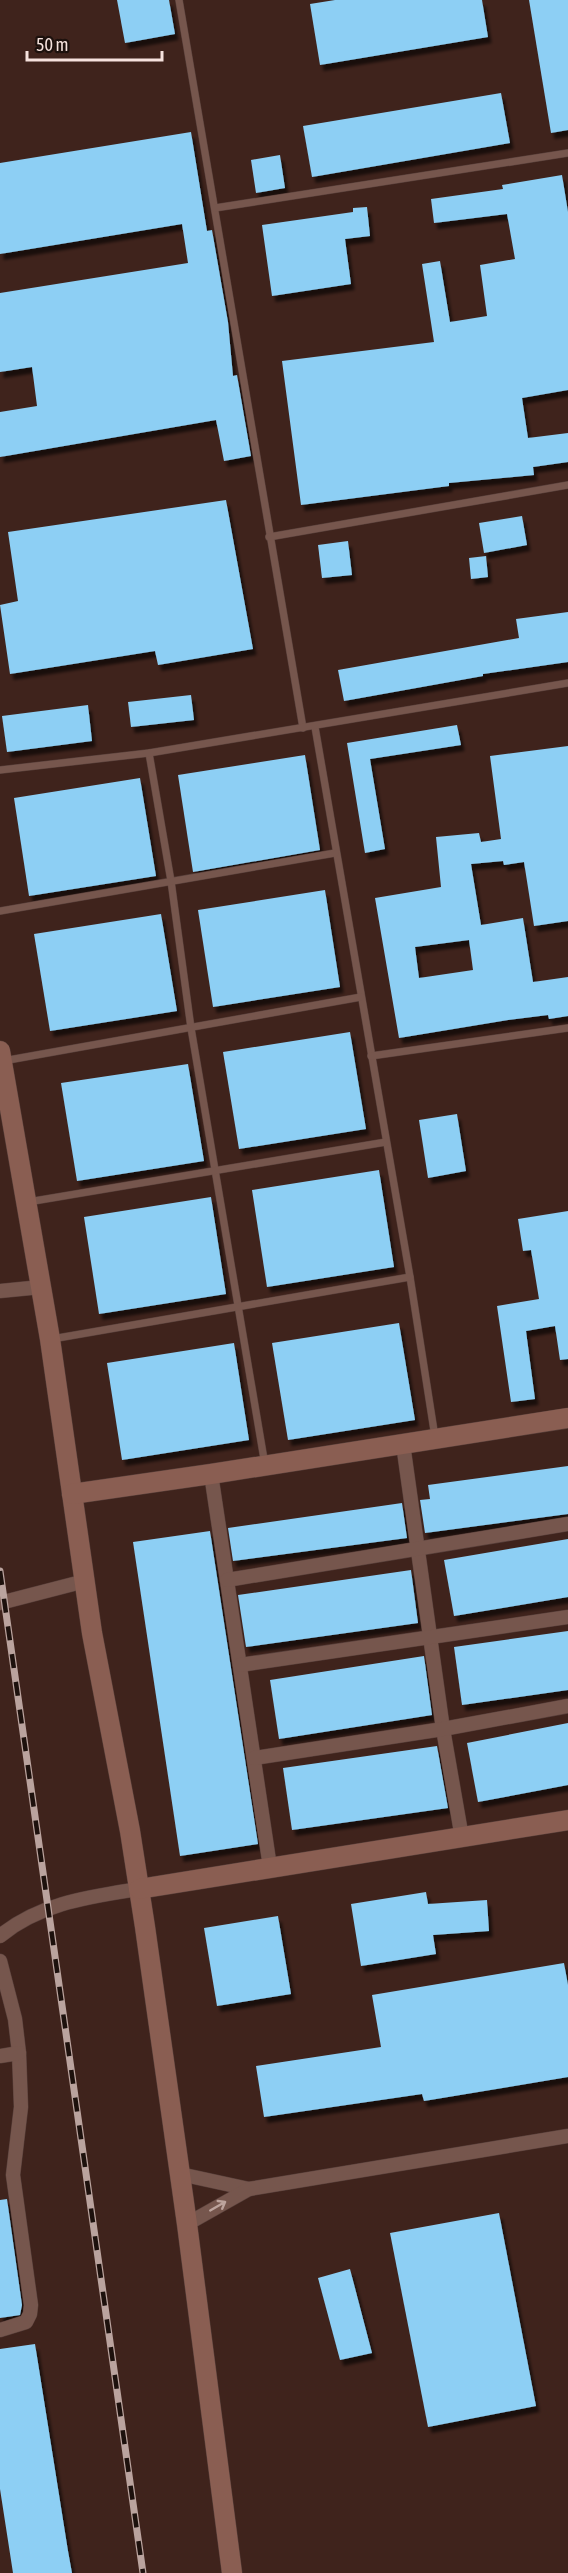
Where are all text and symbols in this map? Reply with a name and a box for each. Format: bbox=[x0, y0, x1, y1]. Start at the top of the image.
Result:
scale bar bbox=[27, 24, 162, 62]
text: 50 m bbox=[36, 34, 68, 55]
one-way arrow bbox=[209, 2200, 226, 2212]

